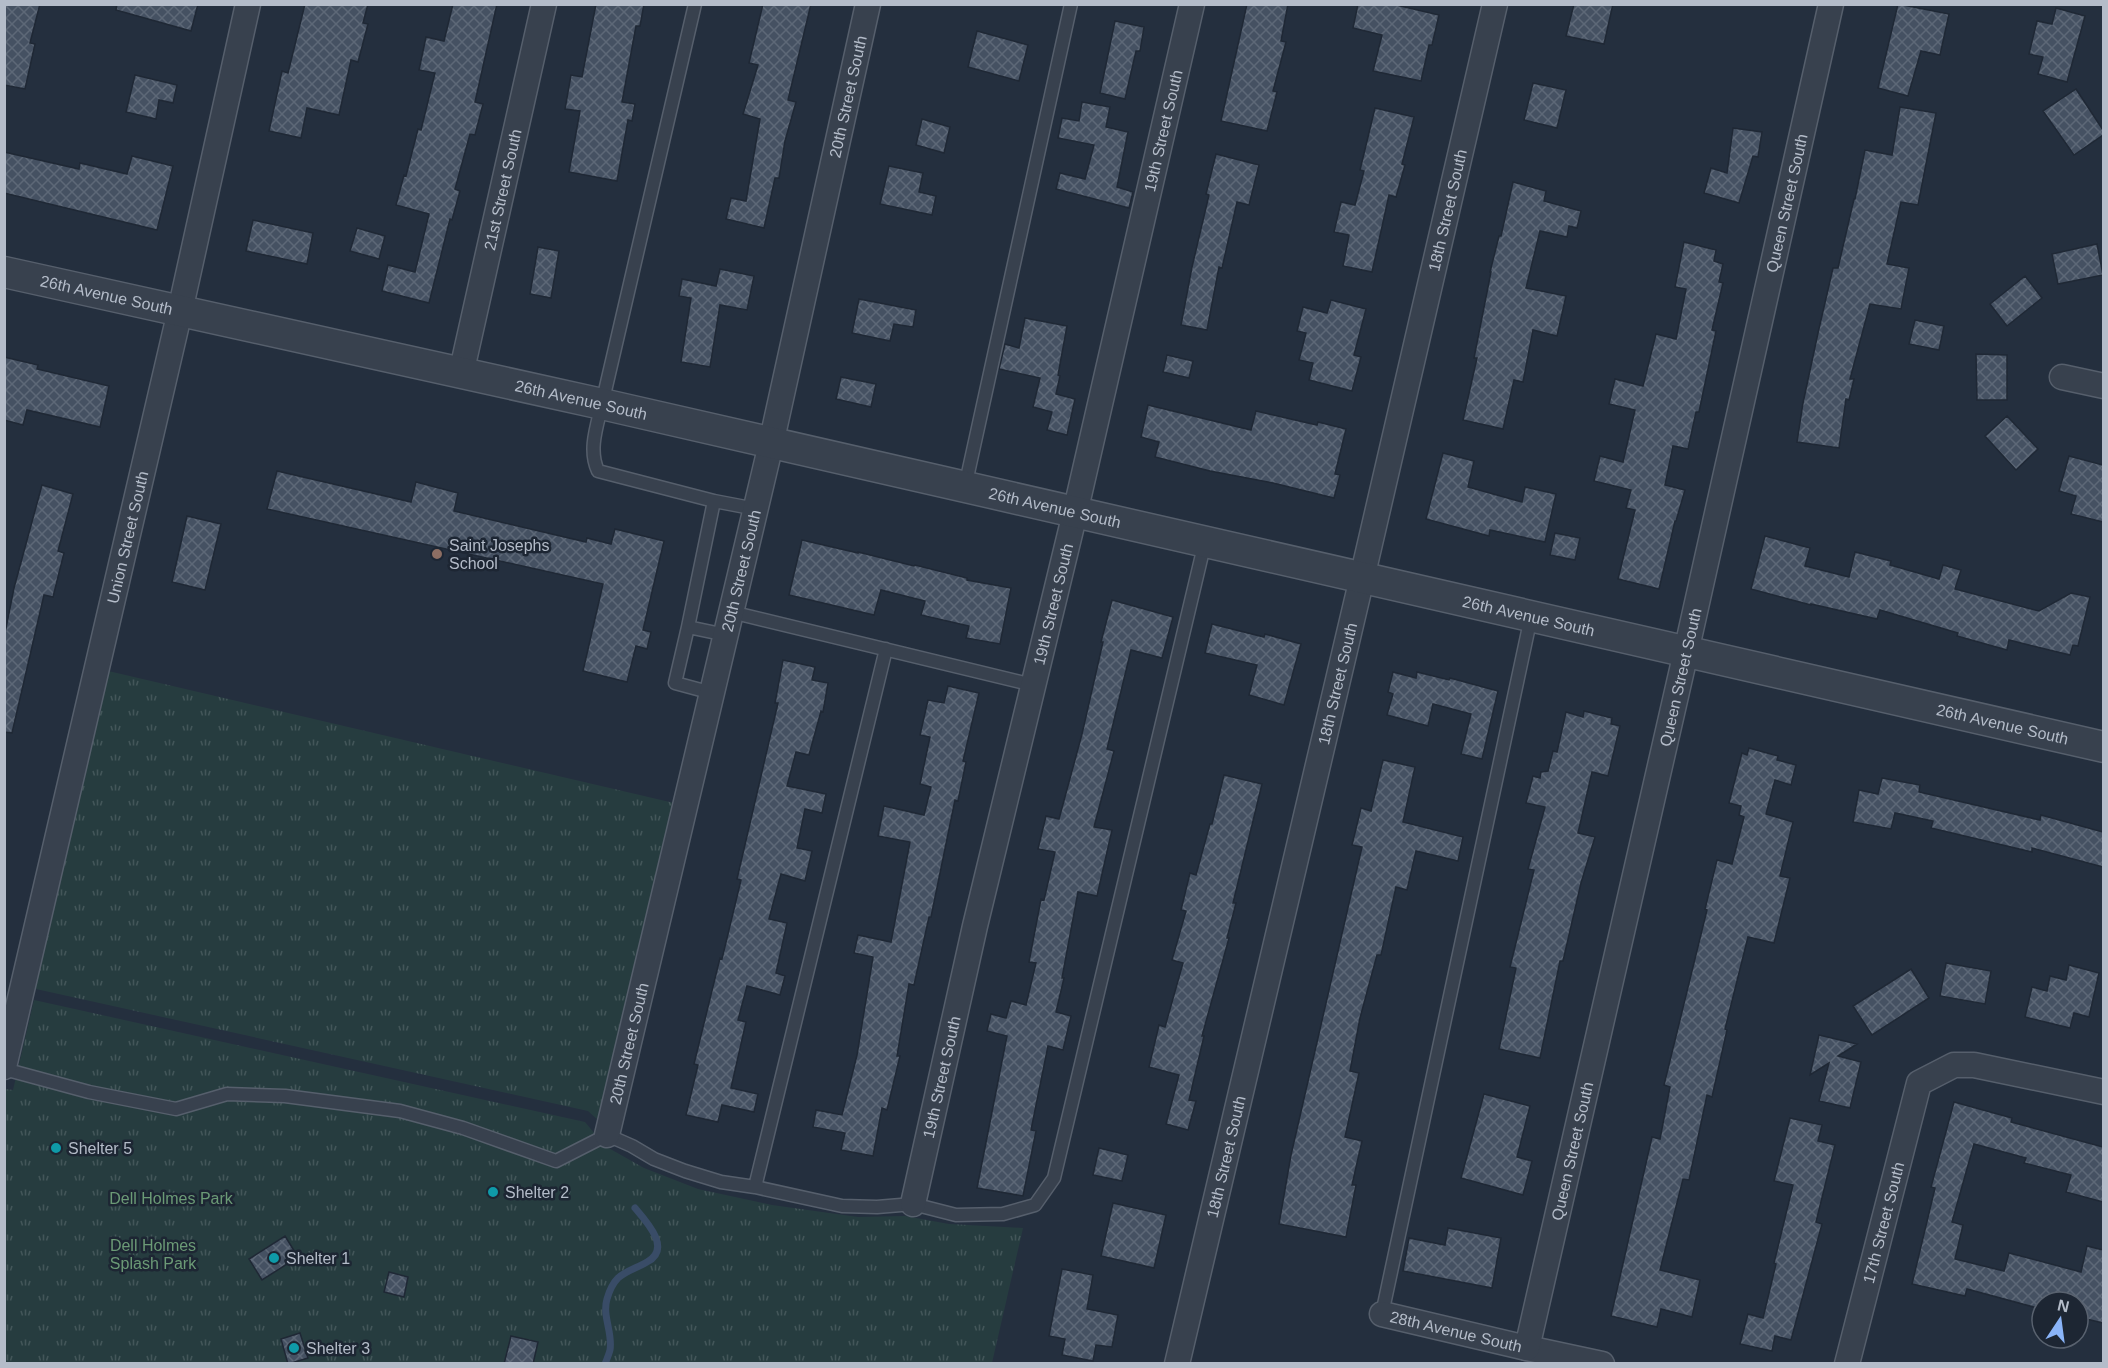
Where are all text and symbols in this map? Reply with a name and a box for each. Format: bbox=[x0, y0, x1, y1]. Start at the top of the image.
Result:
street label: 20th Street South bbox=[826, 34, 869, 159]
street label: 19th Street South bbox=[1141, 68, 1185, 193]
street label: 21st Street South bbox=[481, 127, 524, 252]
street label: Queen Street South bbox=[1763, 132, 1810, 274]
street label: 18th Street South bbox=[1425, 148, 1470, 273]
street label: 26th Avenue South bbox=[39, 272, 174, 317]
street label: 26th Avenue South bbox=[513, 377, 649, 423]
street label: Union Street South bbox=[104, 469, 151, 605]
street label: 26th Avenue South bbox=[987, 484, 1123, 531]
street label: 20th Street South bbox=[718, 508, 764, 633]
place label: Saint Josephs School bbox=[449, 537, 550, 572]
street label: 19th Street South bbox=[1030, 542, 1076, 667]
marker: Saint Josephs School bbox=[430, 547, 444, 561]
street label: 26th Avenue South bbox=[1461, 592, 1596, 639]
street label: Queen Street South bbox=[1656, 606, 1704, 748]
street label: 18th Street South bbox=[1315, 621, 1360, 746]
street label: 26th Avenue South bbox=[1935, 701, 2070, 747]
street label: 20th Street South bbox=[606, 981, 651, 1106]
street label: 19th Street South bbox=[919, 1014, 963, 1140]
street label: Queen Street South bbox=[1548, 1080, 1596, 1222]
street label: 18th Street South bbox=[1203, 1094, 1248, 1219]
place label: Shelter 5 bbox=[68, 1140, 132, 1157]
marker: Shelter 5 bbox=[49, 1141, 63, 1155]
street label: 17th Street South bbox=[1860, 1160, 1907, 1285]
place label: Shelter 2 bbox=[505, 1184, 569, 1201]
marker: Shelter 2 bbox=[486, 1185, 500, 1199]
park label: Dell Holmes Park bbox=[109, 1190, 234, 1207]
park label: Dell Holmes Splash Park bbox=[110, 1237, 197, 1272]
place label: Shelter 1 bbox=[286, 1250, 350, 1267]
marker: Shelter 1 bbox=[267, 1251, 281, 1265]
north arrow bbox=[2030, 1290, 2090, 1350]
text: N bbox=[2056, 1296, 2071, 1315]
street label: 28th Avenue South bbox=[1388, 1308, 1524, 1355]
place label: Shelter 3 bbox=[306, 1340, 370, 1357]
marker: Shelter 3 bbox=[287, 1341, 301, 1355]

